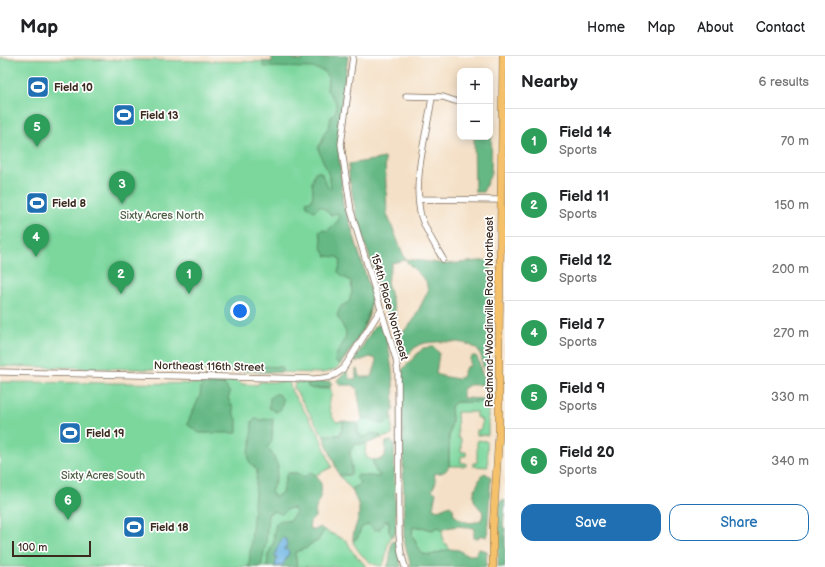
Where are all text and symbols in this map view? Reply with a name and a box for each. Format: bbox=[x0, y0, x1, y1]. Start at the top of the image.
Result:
text: Map bbox=[20, 16, 58, 39]
text: Home bbox=[587, 19, 625, 36]
text: Map bbox=[647, 19, 675, 36]
text: About bbox=[697, 19, 734, 36]
text: Contact bbox=[756, 19, 805, 36]
map controls bbox=[457, 68, 493, 140]
button: + bbox=[457, 68, 493, 104]
text: Nearby bbox=[521, 72, 578, 92]
sports icon: Field 10 bbox=[25, 74, 51, 100]
text: 6 results bbox=[759, 74, 809, 90]
place label: Field 10 bbox=[54, 81, 93, 94]
sports icon: Field 13 bbox=[111, 102, 137, 128]
button: − bbox=[457, 104, 493, 140]
place label: Field 13 bbox=[140, 109, 179, 122]
pin: 5 bbox=[24, 114, 50, 147]
text: Field 14 bbox=[559, 123, 612, 142]
text: 1 bbox=[531, 133, 537, 149]
text: 70 m bbox=[781, 133, 809, 149]
text: Sports bbox=[559, 142, 597, 158]
pin: 3 bbox=[109, 171, 135, 204]
text: Field 11 bbox=[559, 187, 609, 206]
sports icon: Field 8 bbox=[24, 190, 50, 216]
place label: Field 8 bbox=[52, 197, 86, 210]
text: 2 bbox=[530, 197, 538, 213]
text: 150 m bbox=[775, 197, 809, 213]
text: Sports bbox=[559, 206, 597, 222]
park label: Sixty Acres North bbox=[120, 209, 204, 222]
street label: Redmond-Woodinville Road Northeast bbox=[483, 216, 496, 407]
pin: 4 bbox=[23, 224, 49, 257]
text: Field 12 bbox=[559, 251, 612, 270]
street label: 154th Place Northeast bbox=[368, 252, 411, 362]
pin: 2 bbox=[108, 261, 134, 294]
pin: 1 bbox=[176, 261, 202, 294]
text: 3 bbox=[530, 261, 538, 277]
text: 200 m bbox=[772, 261, 809, 277]
text: Sports bbox=[559, 270, 597, 286]
your location bbox=[230, 301, 250, 321]
text: Field 7 bbox=[559, 315, 605, 334]
text: 4 bbox=[530, 325, 538, 341]
text: 270 m bbox=[773, 325, 809, 341]
text: Sports bbox=[559, 334, 597, 350]
street label: Northeast 116th Street bbox=[154, 359, 265, 374]
text: Field 9 bbox=[559, 379, 605, 398]
text: 5 bbox=[530, 389, 538, 405]
text: 330 m bbox=[771, 389, 809, 405]
text: Sports bbox=[559, 398, 597, 414]
sports icon: Field 19 bbox=[57, 420, 83, 446]
place label: Field 19 bbox=[86, 427, 125, 440]
text: Field 20 bbox=[559, 443, 615, 462]
text: 6 bbox=[530, 453, 538, 469]
text: 340 m bbox=[771, 453, 809, 469]
text: Sports bbox=[559, 462, 597, 478]
park label: Sixty Acres South bbox=[61, 469, 145, 482]
pin: 6 bbox=[55, 487, 81, 520]
button: Save bbox=[521, 504, 661, 541]
button: Share bbox=[669, 504, 809, 541]
sports icon: Field 18 bbox=[121, 514, 147, 540]
place label: Field 18 bbox=[150, 521, 189, 534]
scale bar bbox=[12, 539, 91, 558]
text: 100 m bbox=[18, 541, 47, 554]

